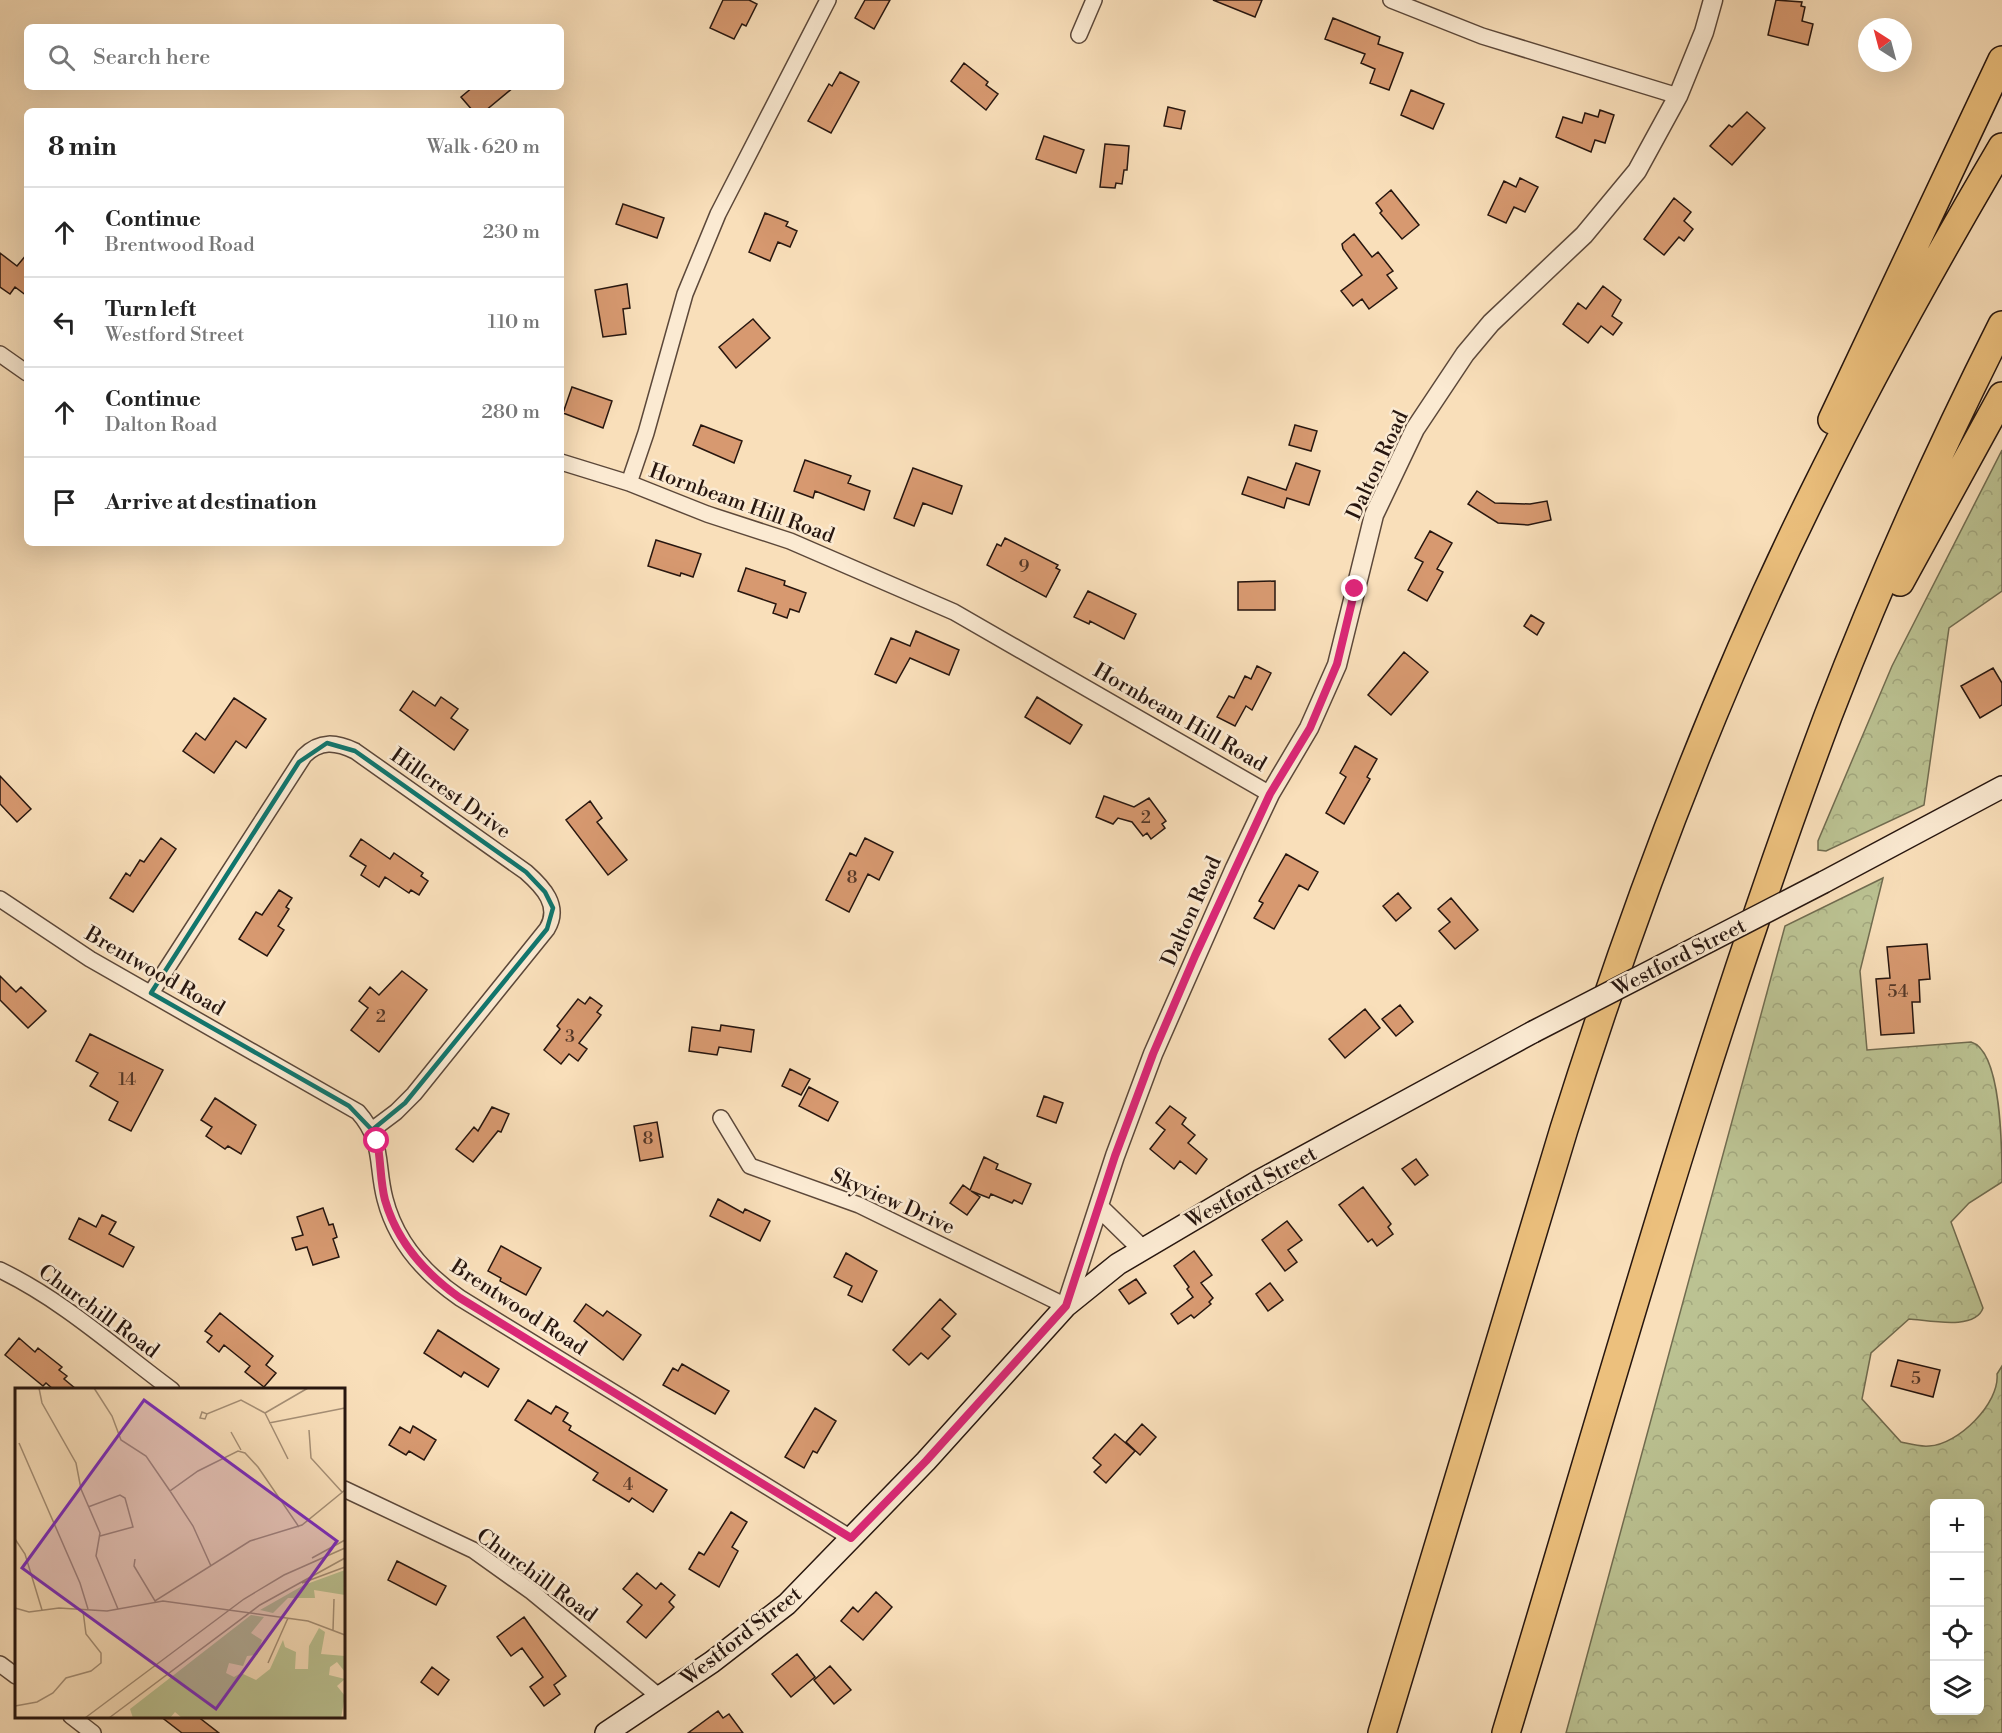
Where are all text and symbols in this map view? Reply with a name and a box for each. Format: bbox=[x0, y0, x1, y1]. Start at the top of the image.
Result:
north arrow bbox=[1858, 18, 1912, 72]
search box bbox=[24, 24, 564, 90]
icon: search bbox=[45, 41, 78, 74]
text: Search here bbox=[93, 44, 210, 71]
text: 8 min bbox=[48, 131, 117, 163]
text: Walk · 620 m bbox=[427, 135, 540, 160]
text: Continue bbox=[105, 206, 201, 233]
icon: ahead bbox=[48, 216, 81, 249]
text: 230 m bbox=[483, 220, 540, 245]
text: Brentwood Road bbox=[105, 233, 255, 258]
text: Turn left bbox=[105, 296, 196, 323]
icon: left bbox=[48, 306, 81, 339]
text: 110 m bbox=[488, 310, 540, 335]
text: Westford Street bbox=[105, 323, 244, 348]
text: Continue bbox=[105, 386, 201, 413]
icon: ahead bbox=[48, 396, 81, 429]
text: 280 m bbox=[481, 400, 540, 425]
street label: Dalton Road bbox=[1341, 407, 1415, 524]
text: Dalton Road bbox=[105, 413, 217, 438]
street label: Hornbeam Hill Road bbox=[645, 458, 838, 550]
icon: arrive bbox=[48, 486, 81, 519]
text: Arrive at destination bbox=[105, 489, 317, 516]
house number: 9 bbox=[1019, 555, 1030, 578]
route end bbox=[1341, 575, 1367, 601]
street label: Hornbeam Hill Road bbox=[1088, 658, 1271, 778]
street label: Hillcrest Drive bbox=[385, 743, 516, 845]
house number: 2 bbox=[1141, 806, 1151, 829]
street label: Dalton Road bbox=[1156, 852, 1228, 970]
house number: 8 bbox=[846, 866, 858, 889]
street label: Westford Street bbox=[1607, 913, 1751, 1003]
street label: Brentwood Road bbox=[79, 921, 229, 1022]
house number: 54 bbox=[1888, 980, 1909, 1003]
house number: 2 bbox=[376, 1005, 386, 1028]
house number: 3 bbox=[565, 1025, 575, 1048]
house number: 14 bbox=[118, 1068, 136, 1091]
route start bbox=[363, 1127, 389, 1153]
house number: 8 bbox=[642, 1127, 654, 1150]
street label: Westford Street bbox=[1180, 1141, 1322, 1235]
street label: Skyview Drive bbox=[826, 1163, 959, 1241]
street label: Brentwood Road bbox=[445, 1254, 591, 1362]
street label: Churchill Road bbox=[33, 1259, 164, 1364]
house number: 5 bbox=[1911, 1367, 1921, 1390]
inset map bbox=[15, 1388, 345, 1718]
house number: 4 bbox=[623, 1473, 634, 1496]
map controls bbox=[1930, 1499, 1984, 1715]
button: + bbox=[1930, 1499, 1984, 1553]
street label: Churchill Road bbox=[471, 1523, 602, 1628]
button: − bbox=[1930, 1553, 1984, 1607]
street label: Westford Street bbox=[675, 1581, 808, 1693]
button: locate bbox=[1930, 1607, 1984, 1661]
button: layers bbox=[1930, 1661, 1984, 1715]

